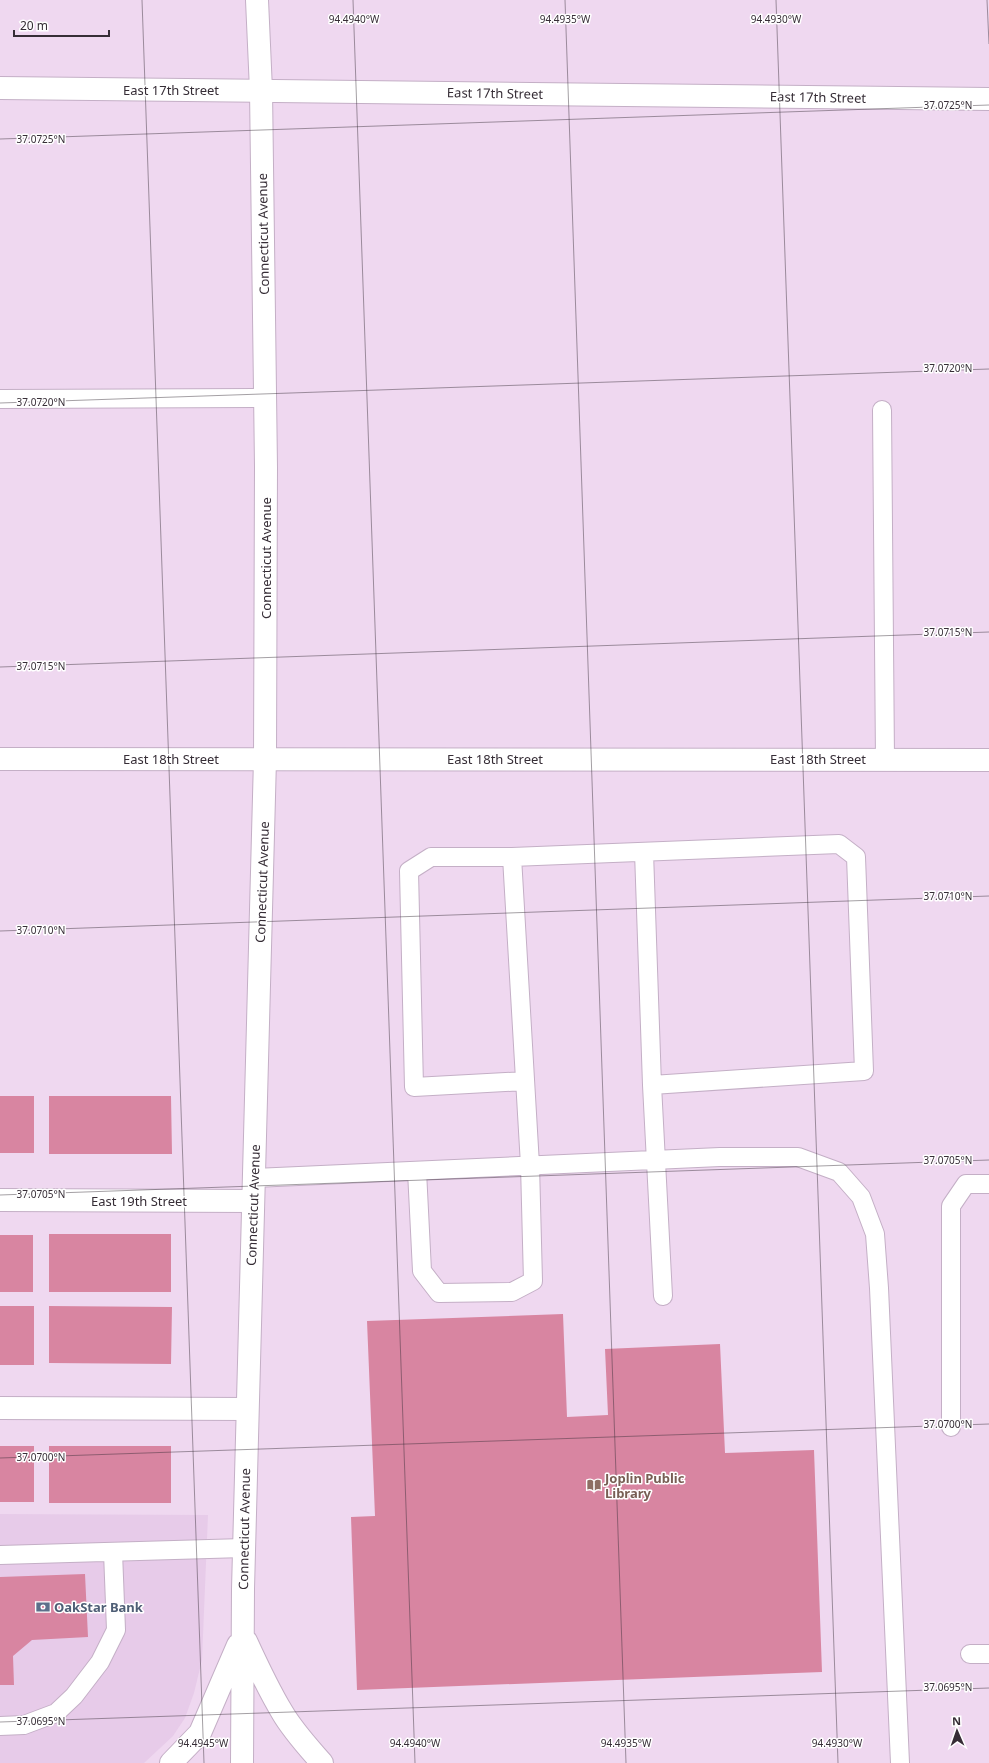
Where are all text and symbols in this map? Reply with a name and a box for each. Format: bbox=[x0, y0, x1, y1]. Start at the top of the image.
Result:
scale bar bbox=[14, 12, 109, 38]
text: 94.4940°W bbox=[329, 12, 380, 26]
text: 94.4935°W bbox=[540, 12, 591, 26]
text: 94.4930°W bbox=[751, 12, 802, 26]
text: 20 m bbox=[20, 17, 48, 34]
street label: East 17th Street bbox=[123, 81, 219, 99]
street label: East 17th Street bbox=[447, 83, 543, 103]
street label: East 17th Street bbox=[770, 87, 866, 107]
text: 37.0725°N bbox=[924, 98, 972, 112]
text: 37.0725°N bbox=[17, 132, 65, 146]
street label: Connecticut Avenue bbox=[253, 173, 273, 295]
text: 37.0720°N bbox=[924, 361, 972, 375]
text: 37.0720°N bbox=[17, 395, 65, 409]
street label: Connecticut Avenue bbox=[257, 497, 275, 619]
text: 37.0715°N bbox=[924, 625, 972, 639]
text: 37.0715°N bbox=[17, 659, 65, 673]
street label: East 18th Street bbox=[123, 750, 219, 768]
street label: East 18th Street bbox=[447, 750, 543, 768]
street label: East 18th Street bbox=[770, 750, 866, 768]
street label: Connecticut Avenue bbox=[251, 821, 273, 943]
text: 37.0710°N bbox=[924, 889, 972, 903]
text: 37.0710°N bbox=[17, 923, 65, 937]
street label: Connecticut Avenue bbox=[242, 1144, 264, 1266]
text: 37.0705°N bbox=[924, 1153, 972, 1167]
text: 37.0705°N bbox=[17, 1187, 65, 1201]
street label: East 19th Street bbox=[91, 1192, 187, 1210]
text: 37.0700°N bbox=[924, 1417, 972, 1431]
text: 37.0700°N bbox=[17, 1450, 65, 1464]
street label: Connecticut Avenue bbox=[234, 1468, 254, 1590]
place label: Joplin Public Library bbox=[604, 1469, 685, 1502]
library icon: Joplin Public Library bbox=[586, 1477, 602, 1493]
place label: OakStar Bank bbox=[54, 1598, 144, 1616]
bank icon: OakStar Bank bbox=[35, 1599, 51, 1615]
text: 37.0695°N bbox=[924, 1680, 972, 1694]
north arrow bbox=[937, 1711, 977, 1751]
text: N bbox=[952, 1713, 961, 1728]
text: 37.0695°N bbox=[17, 1714, 65, 1728]
text: 94.4945°W bbox=[178, 1736, 229, 1750]
text: 94.4940°W bbox=[390, 1736, 441, 1750]
text: 94.4935°W bbox=[601, 1736, 652, 1750]
text: 94.4930°W bbox=[812, 1736, 863, 1750]

